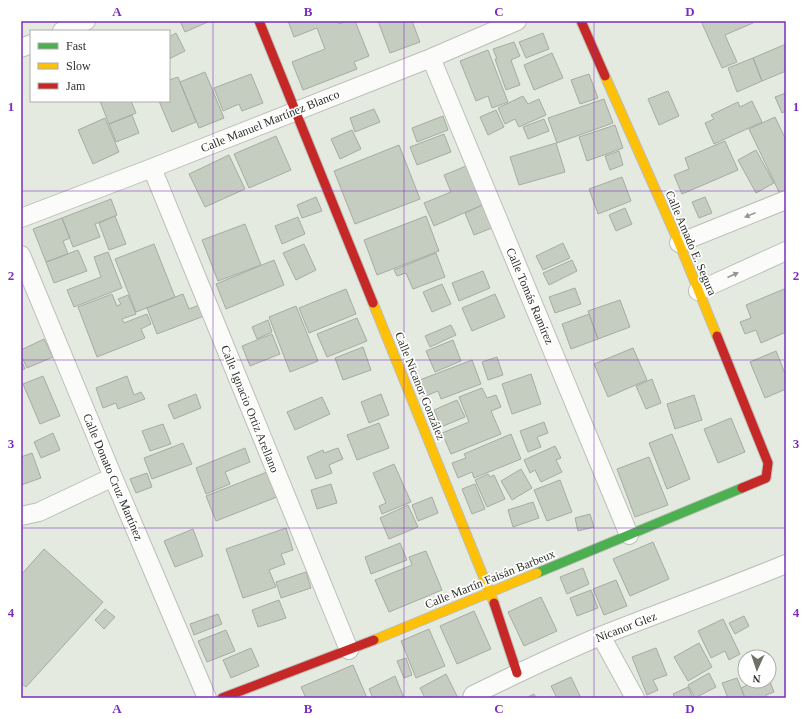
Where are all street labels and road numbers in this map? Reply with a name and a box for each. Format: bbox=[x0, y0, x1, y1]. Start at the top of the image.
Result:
street label: Calle Manuel Martínez Blanco bbox=[199, 87, 341, 155]
street label: Calle Amado E. Segura bbox=[663, 188, 720, 298]
street label: Calle Tomás Ramírez bbox=[503, 246, 557, 346]
street label: Calle Nicanor González bbox=[392, 330, 448, 442]
street label: Calle Ignacio Ortiz Arellano bbox=[218, 343, 282, 475]
street label: Calle Donato Cruz Martínez bbox=[80, 412, 146, 542]
street label: Calle Martín Faisán Barbeux bbox=[423, 546, 557, 612]
street label: Nicanor Glez bbox=[593, 609, 659, 645]

